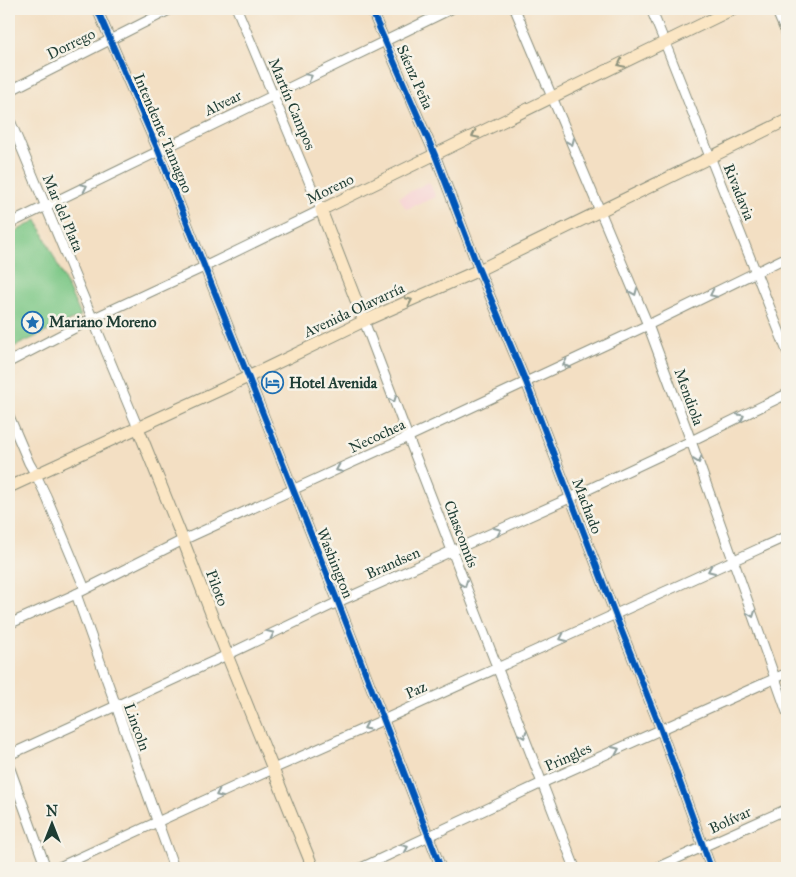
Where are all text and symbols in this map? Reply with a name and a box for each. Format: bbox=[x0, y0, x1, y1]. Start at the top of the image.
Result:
street label: Dorrego bbox=[44, 24, 98, 63]
street label: Sáenz Peña bbox=[393, 42, 437, 113]
street label: Martín Campos bbox=[265, 55, 319, 153]
one-way arrow bbox=[617, 58, 626, 68]
street label: Intendente Tamagno bbox=[130, 70, 196, 196]
one-way arrow bbox=[303, 73, 312, 83]
street label: Alvear bbox=[201, 86, 245, 120]
one-way arrow bbox=[471, 129, 480, 139]
one-way arrow bbox=[565, 137, 575, 146]
street label: Rivadavia bbox=[720, 161, 759, 224]
street label: Moreno bbox=[303, 170, 357, 208]
street label: Mar del Plata bbox=[39, 172, 88, 255]
one-way arrow bbox=[79, 183, 88, 193]
street label: Avenida Olavarría bbox=[300, 279, 408, 342]
one-way arrow bbox=[628, 287, 639, 296]
one-way arrow bbox=[709, 288, 718, 298]
one-way arrow bbox=[404, 297, 413, 308]
place icon: Mariano Moreno bbox=[21, 310, 45, 334]
place label: Mariano Moreno bbox=[49, 313, 157, 331]
one-way arrow bbox=[562, 357, 571, 368]
street label: Mendiola bbox=[670, 366, 708, 429]
hotel icon: Hotel Avenida bbox=[261, 371, 285, 395]
place label: Hotel Avenida bbox=[289, 374, 378, 392]
one-way arrow bbox=[387, 394, 398, 403]
one-way arrow bbox=[735, 413, 744, 423]
street label: Necochea bbox=[346, 415, 409, 457]
one-way arrow bbox=[692, 456, 702, 464]
one-way arrow bbox=[335, 462, 344, 473]
street label: Machado bbox=[568, 476, 606, 537]
street label: Chascomús bbox=[440, 498, 482, 570]
street label: Washington bbox=[313, 525, 357, 601]
one-way arrow bbox=[493, 526, 502, 537]
street label: Brandsen bbox=[363, 543, 423, 583]
one-way arrow bbox=[707, 564, 716, 575]
street label: Piloto bbox=[202, 567, 232, 609]
one-way arrow bbox=[459, 579, 469, 587]
one-way arrow bbox=[746, 609, 756, 617]
one-way arrow bbox=[266, 630, 275, 640]
one-way arrow bbox=[559, 631, 568, 642]
street label: Paz bbox=[402, 677, 430, 703]
street label: Lincoln bbox=[120, 701, 154, 753]
one-way arrow bbox=[363, 720, 372, 731]
one-way arrow bbox=[517, 730, 527, 739]
street label: Pringles bbox=[542, 739, 594, 775]
one-way arrow bbox=[611, 746, 620, 757]
one-way arrow bbox=[215, 787, 224, 798]
north arrow bbox=[28, 800, 78, 850]
street label: Bolívar bbox=[706, 802, 754, 838]
text: N bbox=[46, 803, 58, 820]
one-way arrow bbox=[400, 844, 409, 854]

